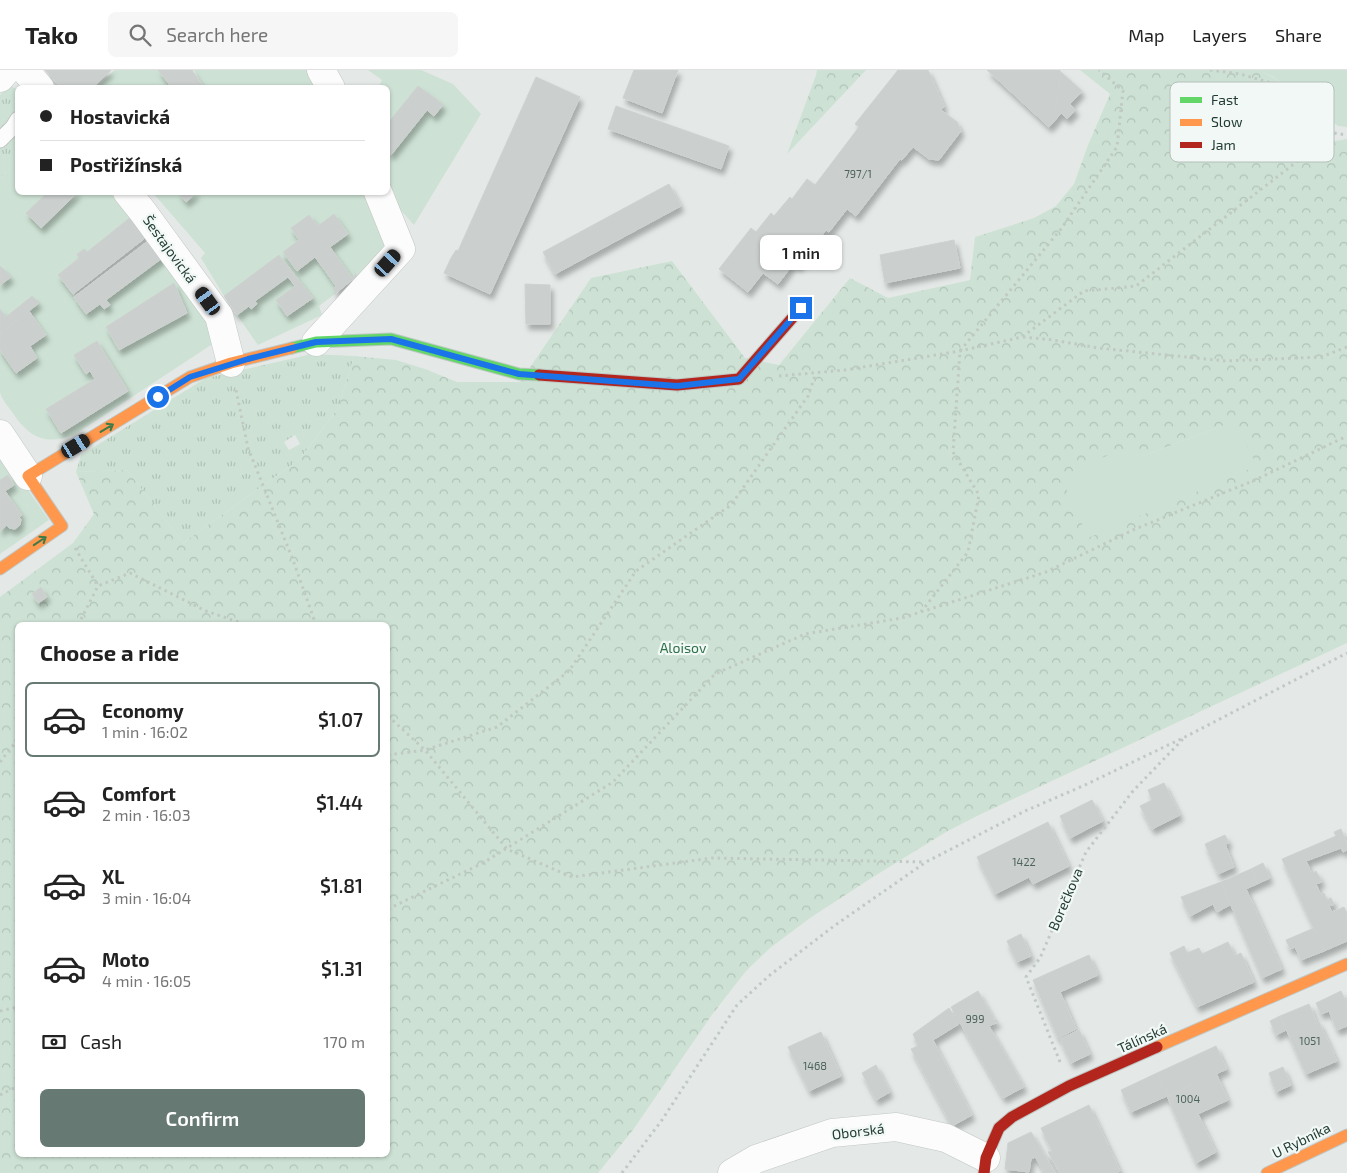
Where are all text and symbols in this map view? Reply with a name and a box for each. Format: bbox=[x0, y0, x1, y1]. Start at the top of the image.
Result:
search box bbox=[108, 12, 458, 57]
text: Tako bbox=[25, 20, 78, 49]
icon: search bbox=[126, 21, 154, 49]
text: Search here bbox=[166, 23, 268, 46]
text: Map bbox=[1128, 24, 1164, 46]
text: Layers bbox=[1192, 24, 1247, 46]
text: Share bbox=[1275, 24, 1322, 46]
legend bbox=[1170, 82, 1334, 162]
text: Fast bbox=[1211, 91, 1238, 108]
text: Hostavická bbox=[70, 105, 170, 128]
text: Slow bbox=[1211, 113, 1243, 130]
text: Jam bbox=[1211, 136, 1236, 153]
text: Postřižínská bbox=[70, 153, 182, 176]
house number: 797/1 bbox=[844, 167, 872, 180]
street label: Šestajovická bbox=[140, 212, 200, 286]
callout: 1 min bbox=[760, 236, 842, 270]
text: 1 min bbox=[782, 243, 820, 262]
car bbox=[372, 247, 403, 279]
car bbox=[193, 284, 222, 318]
route end bbox=[790, 297, 812, 319]
route start bbox=[147, 386, 169, 408]
one-way arrow bbox=[99, 422, 113, 432]
car bbox=[59, 432, 92, 460]
one-way arrow bbox=[33, 536, 47, 546]
text: Choose a ride bbox=[40, 639, 179, 665]
park label: Aloisov bbox=[660, 639, 707, 656]
icon: car bbox=[42, 697, 87, 742]
text: Economy bbox=[102, 699, 184, 722]
text: $1.07 bbox=[318, 708, 363, 731]
text: 1 min · 16:02 bbox=[102, 722, 188, 741]
icon: car bbox=[42, 780, 87, 825]
text: Comfort bbox=[102, 782, 176, 805]
text: $1.44 bbox=[316, 791, 363, 814]
text: 2 min · 16:03 bbox=[102, 805, 191, 824]
house number: 1422 bbox=[1012, 855, 1036, 868]
icon: car bbox=[42, 863, 87, 908]
text: XL bbox=[102, 865, 124, 888]
street label: Borečkova bbox=[1044, 865, 1086, 933]
text: $1.81 bbox=[320, 874, 363, 897]
text: 3 min · 16:04 bbox=[102, 888, 191, 907]
icon: car bbox=[42, 946, 87, 991]
text: Moto bbox=[102, 948, 150, 971]
text: $1.31 bbox=[321, 957, 363, 980]
text: 4 min · 16:05 bbox=[102, 971, 191, 990]
house number: 999 bbox=[966, 1012, 984, 1025]
street label: Tálínská bbox=[1115, 1020, 1169, 1056]
icon: cash bbox=[40, 1028, 68, 1056]
text: Cash bbox=[80, 1030, 122, 1053]
text: 170 m bbox=[323, 1032, 365, 1051]
house number: 1051 bbox=[1299, 1034, 1321, 1047]
house number: 1468 bbox=[803, 1059, 827, 1072]
button: Confirm bbox=[40, 1089, 365, 1147]
house number: 1004 bbox=[1176, 1092, 1200, 1105]
street label: Oborská bbox=[831, 1119, 885, 1143]
street label: U Rybníka bbox=[1269, 1119, 1333, 1161]

